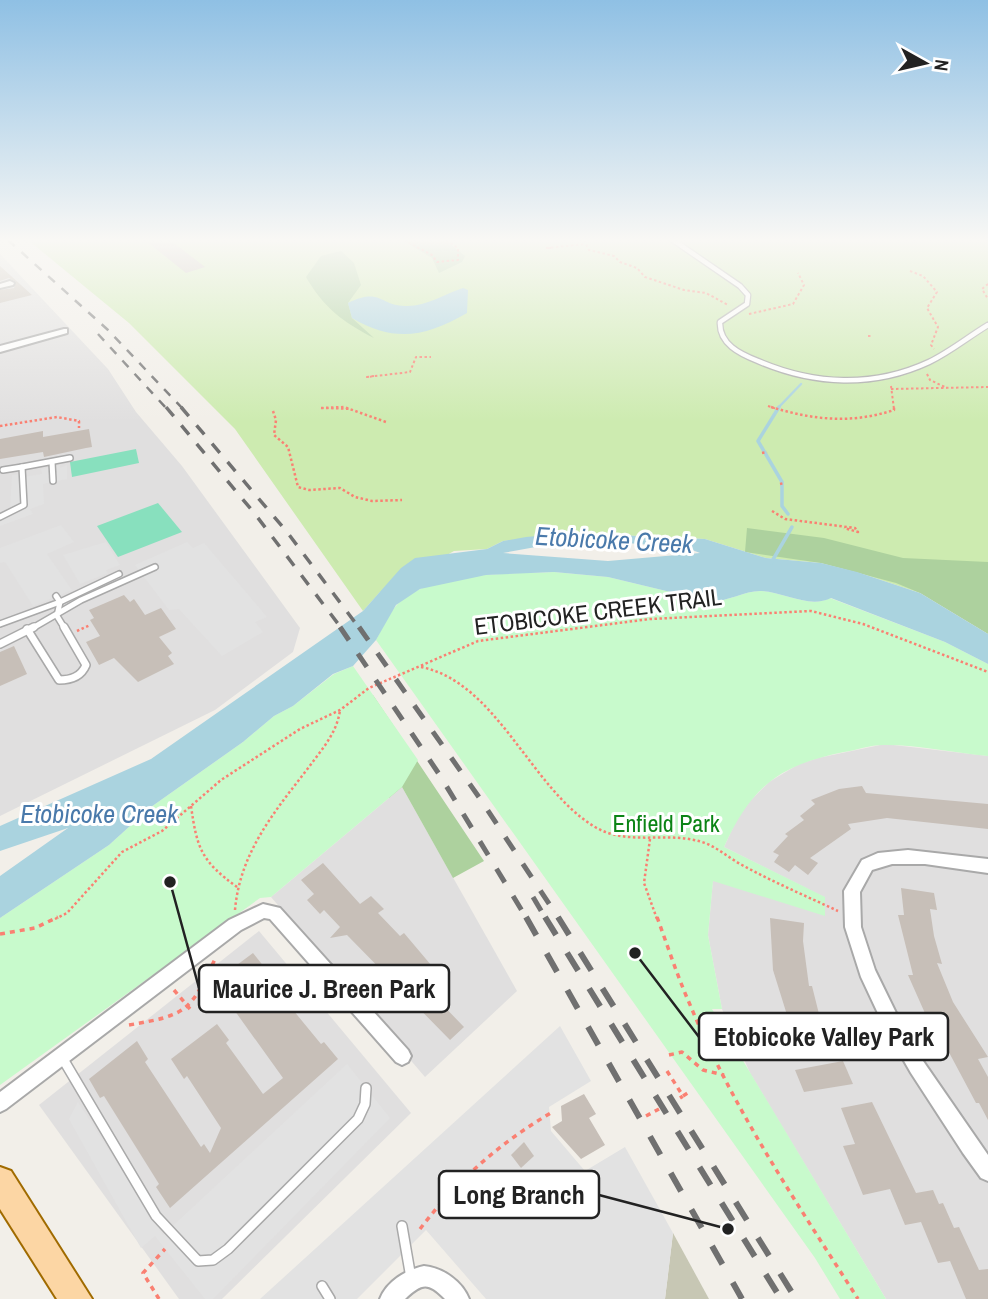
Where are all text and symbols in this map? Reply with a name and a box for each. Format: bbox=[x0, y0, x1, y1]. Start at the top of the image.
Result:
north arrow bbox=[890, 28, 960, 98]
text: N bbox=[928, 58, 955, 73]
water label: Etobicoke Creek bbox=[534, 518, 695, 561]
street label: ETOBICOKE CREEK TRAIL bbox=[473, 580, 723, 642]
water label: Etobicoke Creek bbox=[20, 796, 179, 831]
park label: Enfield Park bbox=[612, 807, 720, 839]
callout: Maurice J. Breen Park bbox=[199, 965, 449, 1012]
text: Maurice J. Breen Park bbox=[213, 971, 436, 1006]
callout: Etobicoke Valley Park bbox=[699, 1013, 948, 1060]
text: Etobicoke Valley Park bbox=[714, 1019, 934, 1054]
callout: Long Branch bbox=[439, 1171, 599, 1218]
text: Long Branch bbox=[453, 1177, 585, 1212]

